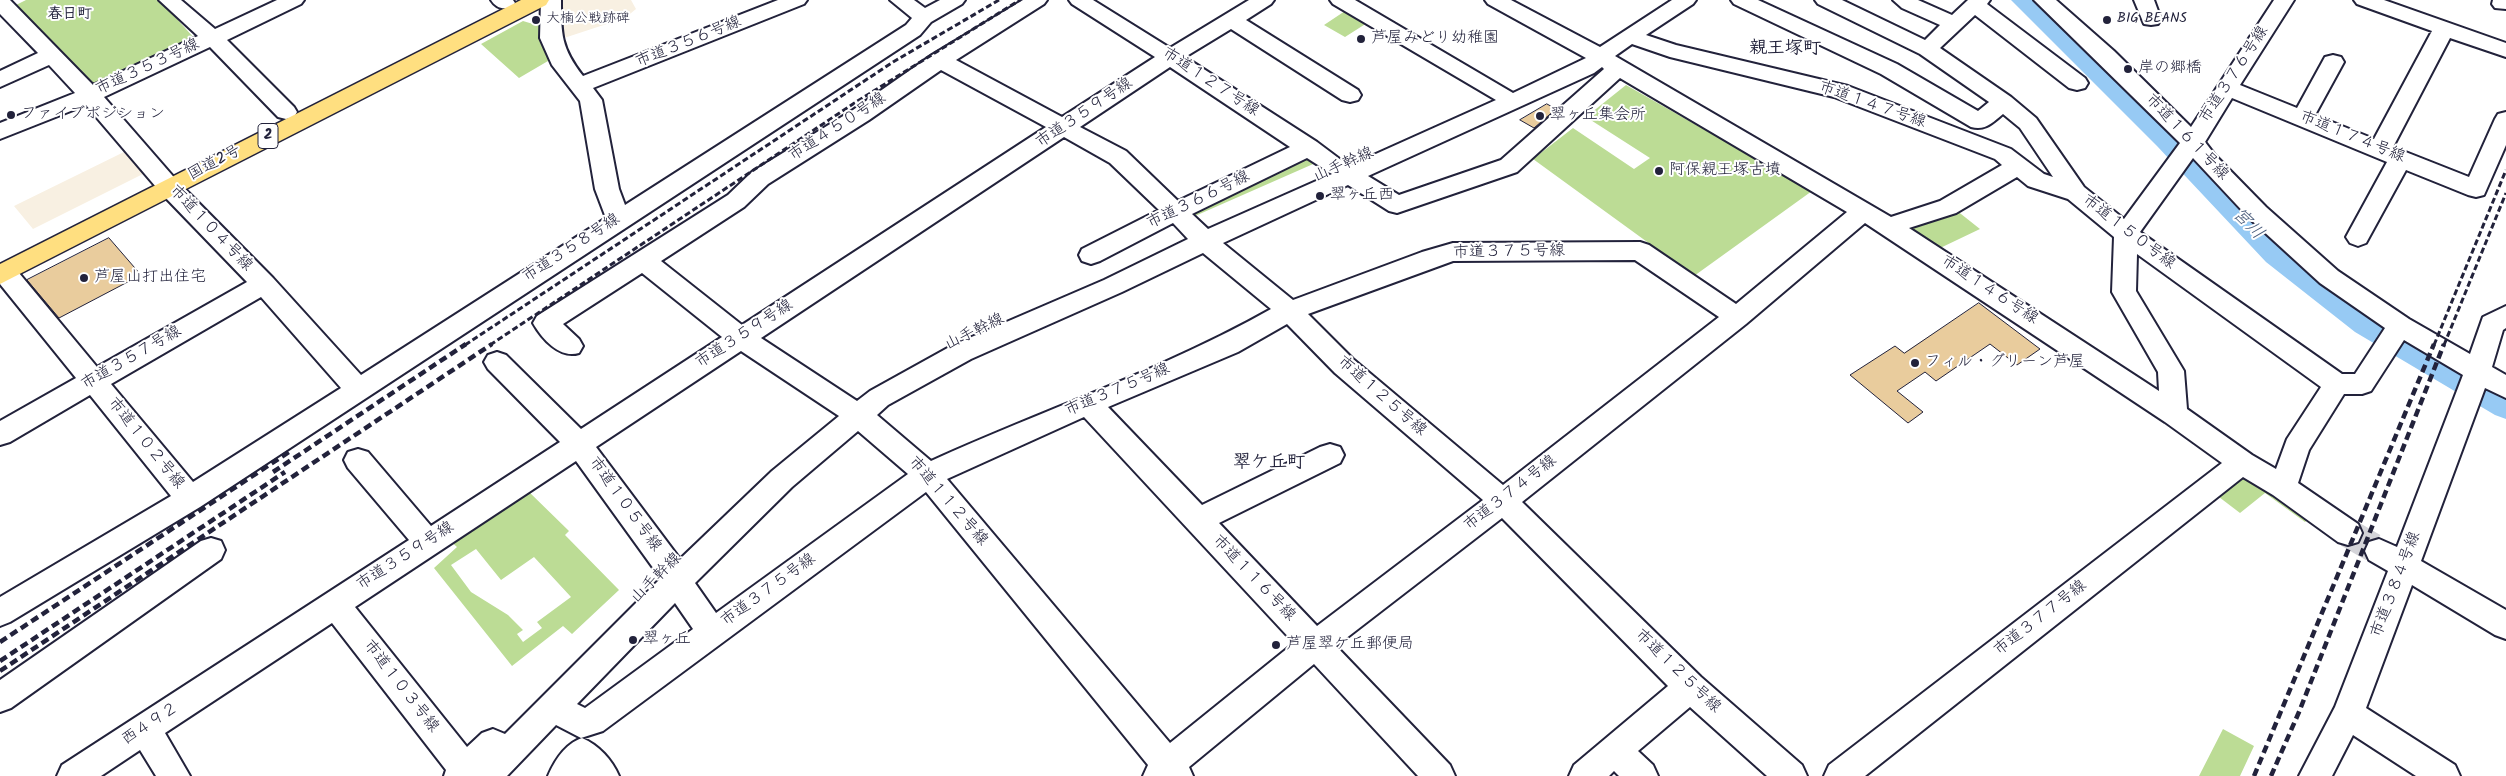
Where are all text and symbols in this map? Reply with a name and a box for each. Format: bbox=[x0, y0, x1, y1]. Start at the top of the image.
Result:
district label: 春日町 bbox=[48, 6, 92, 24]
place label: 大楠公戦跡碑 bbox=[546, 12, 630, 28]
place label: BIG BEANS bbox=[2117, 12, 2187, 28]
street label: 市道３５６号線 bbox=[633, 13, 745, 73]
marker: 大楠公戦跡碑 bbox=[530, 14, 542, 26]
marker: BIG BEANS bbox=[2101, 14, 2113, 26]
street label: 市道３７６号線 bbox=[2196, 23, 2274, 127]
place label: 芦屋みどり幼稚園 bbox=[1371, 29, 1499, 49]
marker: 芦屋みどり幼稚園 bbox=[1355, 33, 1367, 45]
street label: 市道３５３号線 bbox=[93, 36, 203, 100]
district label: 親王塚町 bbox=[1749, 39, 1821, 61]
street label: 市道１２７号線 bbox=[1158, 44, 1262, 122]
place label: 岸の郷橋 bbox=[2138, 59, 2202, 79]
marker: 岸の郷橋 bbox=[2122, 63, 2134, 75]
street label: 市道３５９号線 bbox=[1033, 75, 1137, 153]
street label: 市道１４７号線 bbox=[1816, 79, 1928, 133]
street label: 市道４５０号線 bbox=[786, 89, 890, 167]
street label: 市道１６１号線 bbox=[2140, 91, 2232, 185]
place label: ファイブポジション bbox=[21, 105, 165, 125]
place label: 翠ヶ丘集会所 bbox=[1550, 106, 1646, 126]
street label: 市道１７４号線 bbox=[2296, 108, 2408, 168]
marker: ファイブポジション bbox=[5, 109, 17, 121]
marker: 翠ヶ丘集会所 bbox=[1534, 110, 1546, 122]
road number: 2 bbox=[258, 124, 278, 148]
street label: 国道2号 bbox=[185, 142, 245, 186]
street label: 山手幹線 bbox=[1311, 144, 1377, 188]
place label: 阿保親王塚古墳 bbox=[1669, 161, 1781, 181]
marker: 阿保親王塚古墳 bbox=[1653, 165, 1665, 177]
street label: 市道３６６号線 bbox=[1144, 168, 1254, 234]
street label: 市道１０４号線 bbox=[164, 182, 256, 276]
place label: 翠ヶ丘西 bbox=[1330, 186, 1394, 206]
marker: 翠ヶ丘西 bbox=[1314, 190, 1326, 202]
street label: 市道１５０号線 bbox=[2077, 192, 2179, 274]
water label: 宮川 bbox=[2227, 205, 2267, 245]
street label: 市道３５８号線 bbox=[520, 210, 624, 288]
street label: 市道３７５号線 bbox=[1453, 242, 1565, 264]
street label: 市道１４６号線 bbox=[1937, 252, 2041, 330]
place label: 芦屋山打出住宅 bbox=[94, 268, 206, 288]
marker: 芦屋山打出住宅 bbox=[78, 272, 90, 284]
street label: 市道３５９号線 bbox=[693, 296, 797, 374]
street label: 山手幹線 bbox=[942, 310, 1008, 356]
street label: 市道３５７号線 bbox=[79, 323, 185, 395]
street label: 市道１２５号線 bbox=[1332, 353, 1430, 441]
place label: フィル・グリーン芦屋 bbox=[1925, 353, 2085, 373]
marker: フィル・グリーン芦屋 bbox=[1909, 357, 1921, 369]
street label: 市道３７５号線 bbox=[1063, 360, 1173, 422]
street label: 市道１０２号線 bbox=[102, 394, 188, 494]
street label: 市道３７４号線 bbox=[1461, 452, 1561, 536]
street label: 市道１１２号線 bbox=[903, 453, 991, 551]
district label: 翠ケ丘町 bbox=[1233, 453, 1305, 475]
street label: 市道１０５号線 bbox=[583, 454, 665, 556]
street label: 市道３５９号線 bbox=[354, 518, 458, 596]
street label: 市道３８４号線 bbox=[2368, 529, 2426, 641]
street label: 市道１１６号線 bbox=[1207, 532, 1299, 626]
street label: 山手幹線 bbox=[628, 550, 686, 608]
street label: 市道３７５号線 bbox=[718, 550, 820, 632]
street label: 市道３７７号線 bbox=[1991, 577, 2091, 661]
street label: 市道１２５号線 bbox=[1630, 626, 1724, 718]
place label: 翠ヶ丘 bbox=[643, 630, 691, 650]
marker: 翠ヶ丘 bbox=[627, 634, 639, 646]
place label: 芦屋翠ケ丘郵便局 bbox=[1286, 635, 1414, 655]
street label: 市道１０３号線 bbox=[358, 637, 442, 737]
marker: 芦屋翠ケ丘郵便局 bbox=[1270, 639, 1282, 651]
street label: 西４９２ bbox=[119, 700, 183, 750]

